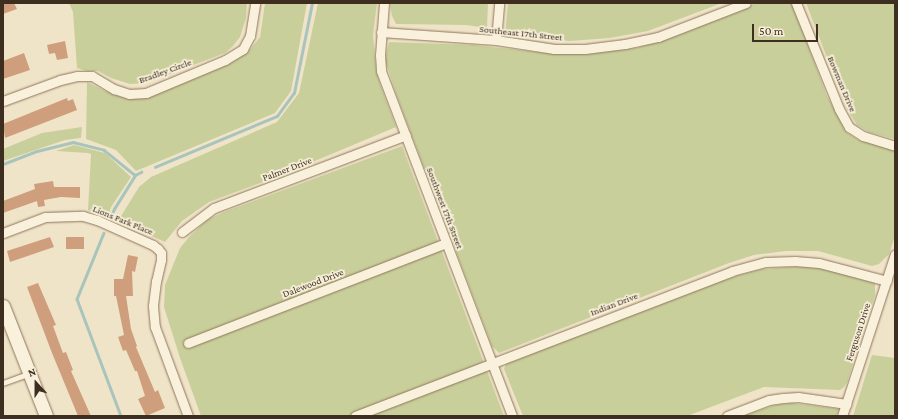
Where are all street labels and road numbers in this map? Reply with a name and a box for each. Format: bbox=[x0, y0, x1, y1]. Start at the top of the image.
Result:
street label: Southeast 17th Street bbox=[479, 23, 563, 43]
street label: Bowman Drive bbox=[825, 54, 859, 114]
street label: Bradley Circle bbox=[137, 56, 193, 86]
street label: Palmer Drive bbox=[261, 154, 313, 184]
street label: Southwest 17th Street bbox=[424, 166, 466, 250]
street label: Lions Park Place bbox=[91, 202, 155, 238]
street label: Dalewood Drive bbox=[281, 266, 345, 300]
street label: Indian Drive bbox=[589, 289, 639, 319]
street label: Ferguson Drive bbox=[843, 301, 873, 363]

